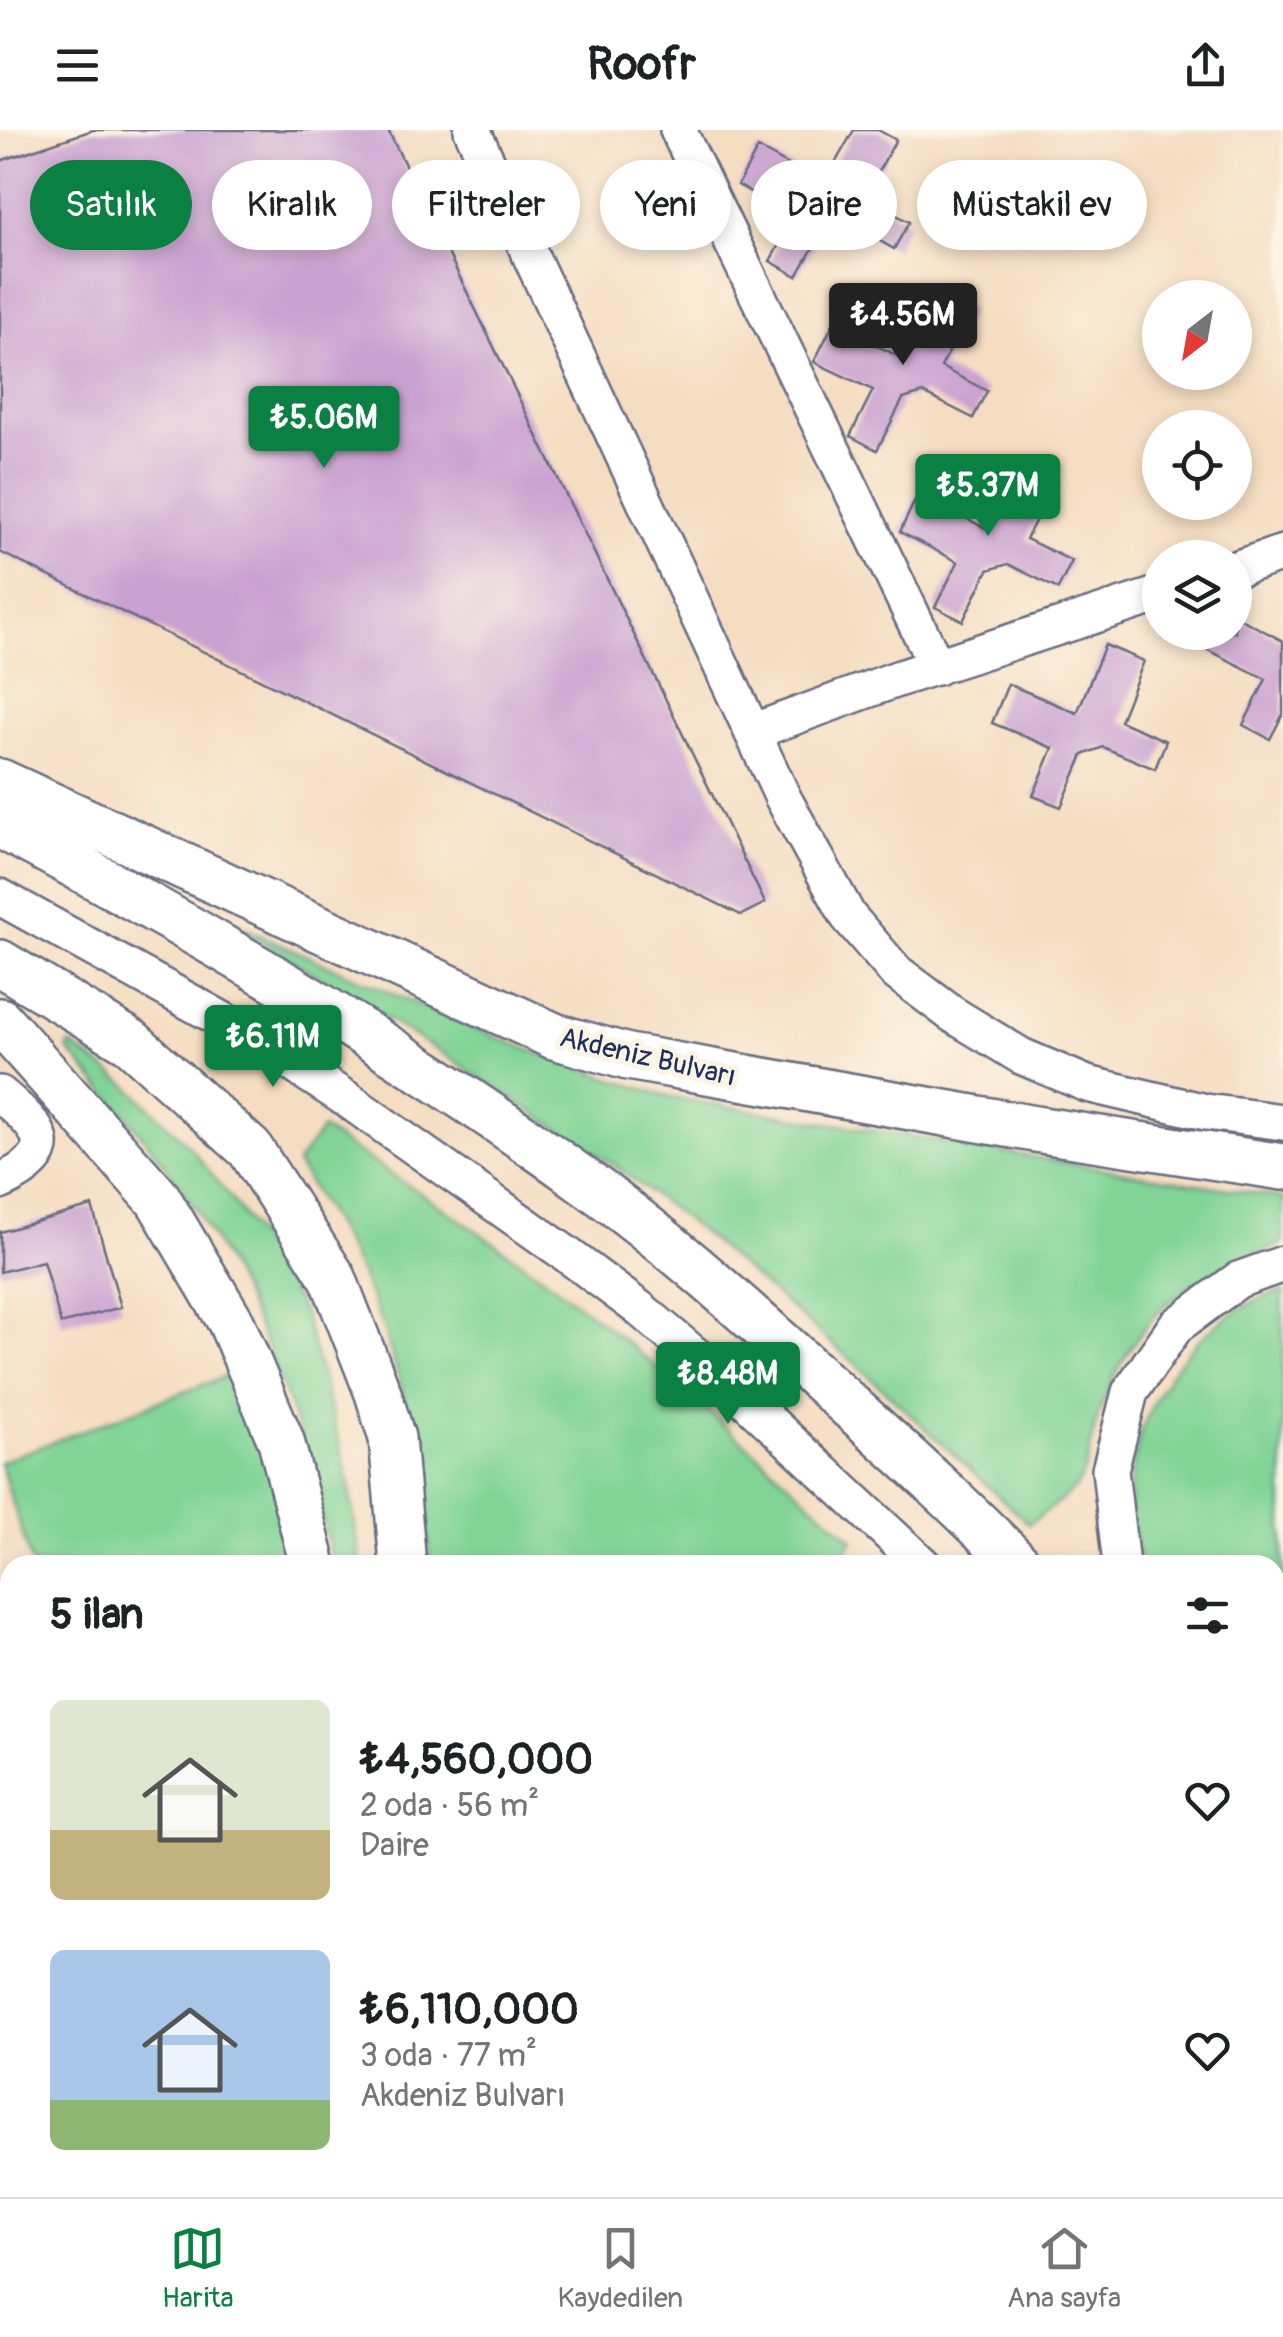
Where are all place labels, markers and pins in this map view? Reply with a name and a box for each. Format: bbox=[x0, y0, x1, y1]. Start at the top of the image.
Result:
pin: ₺4.56M bbox=[822, 283, 984, 368]
pin: ₺5.06M bbox=[243, 386, 405, 471]
pin: ₺5.37M bbox=[907, 454, 1069, 539]
pin: ₺6.11M bbox=[192, 1005, 354, 1090]
pin: ₺8.48M bbox=[647, 1342, 809, 1427]

